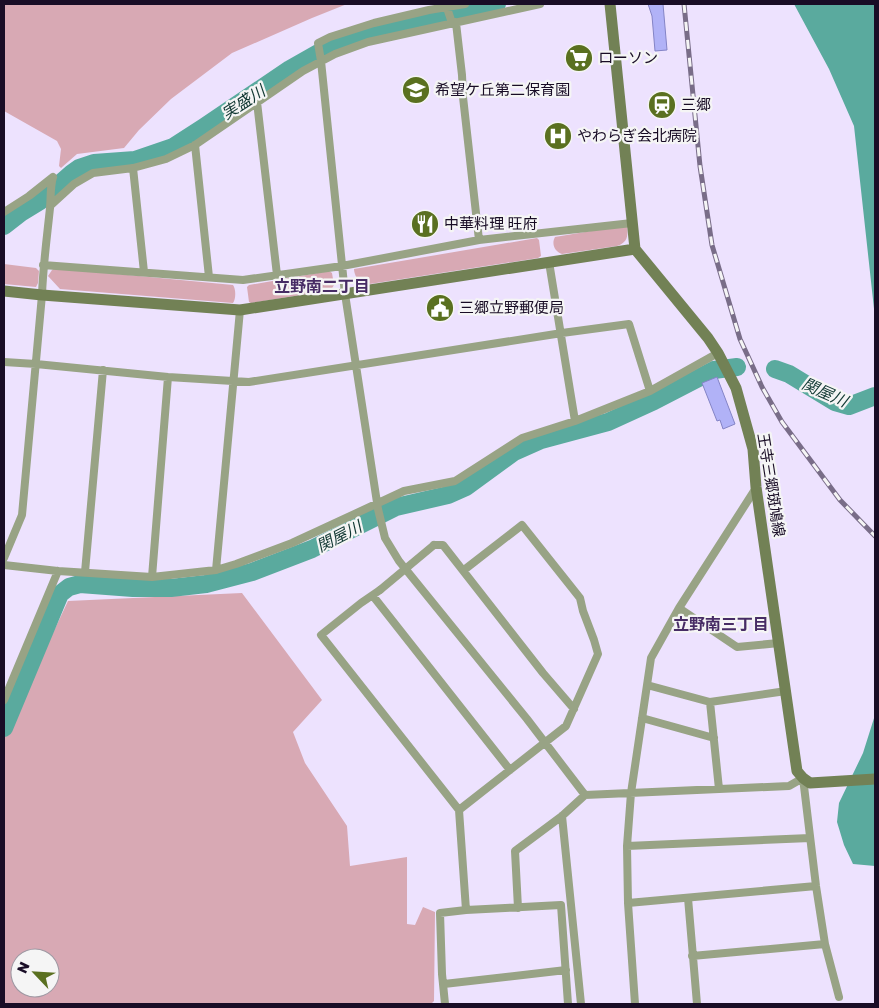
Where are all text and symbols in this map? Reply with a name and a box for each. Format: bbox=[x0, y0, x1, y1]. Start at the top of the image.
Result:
supermarket icon: ローソン bbox=[564, 43, 594, 73]
place label: ローソン bbox=[598, 48, 658, 66]
school or university icon: 希望ケ丘第二保育園 bbox=[401, 75, 431, 105]
water label: 実盛川 bbox=[217, 79, 270, 123]
place label: 希望ケ丘第二保育園 bbox=[435, 80, 570, 98]
station icon: 三郷 bbox=[647, 90, 677, 120]
place label: 三郷 bbox=[681, 95, 711, 113]
hospital icon: やわらぎ会北病院 bbox=[543, 121, 573, 151]
place label: やわらぎ会北病院 bbox=[577, 126, 697, 144]
restaurant icon: 中華料理 旺府 bbox=[410, 209, 440, 239]
place label: 中華料理 旺府 bbox=[444, 214, 538, 232]
district label: 立野南二丁目 bbox=[274, 276, 370, 296]
public building icon: 三郷立野郵便局 bbox=[425, 293, 455, 323]
place label: 三郷立野郵便局 bbox=[459, 298, 564, 316]
water label: 関屋川 bbox=[799, 373, 853, 412]
street label: 王寺三郷斑鳩線 bbox=[755, 432, 789, 538]
water label: 関屋川 bbox=[313, 515, 367, 556]
district label: 立野南三丁目 bbox=[673, 614, 769, 634]
north arrow bbox=[10, 948, 60, 998]
text: N bbox=[13, 959, 33, 976]

